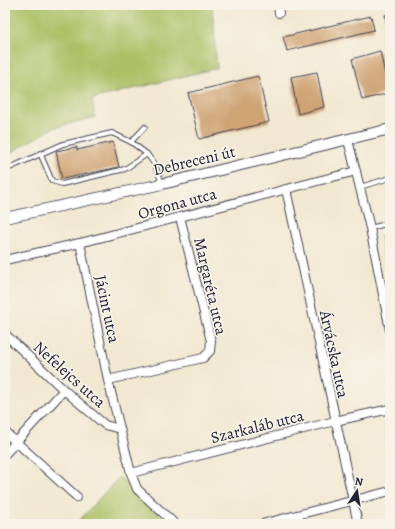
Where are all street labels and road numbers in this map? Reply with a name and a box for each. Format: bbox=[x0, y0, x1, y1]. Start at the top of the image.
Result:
street label: Debreceni út bbox=[151, 141, 238, 181]
street label: Orgona utca bbox=[135, 183, 220, 225]
street label: Margaréta utca bbox=[188, 235, 232, 338]
street label: Jácint utca bbox=[89, 273, 125, 346]
street label: Árvácska utca bbox=[314, 307, 354, 401]
street label: Nefelejcs utca bbox=[29, 336, 111, 413]
street label: Szarkaláb utca bbox=[208, 405, 307, 449]

